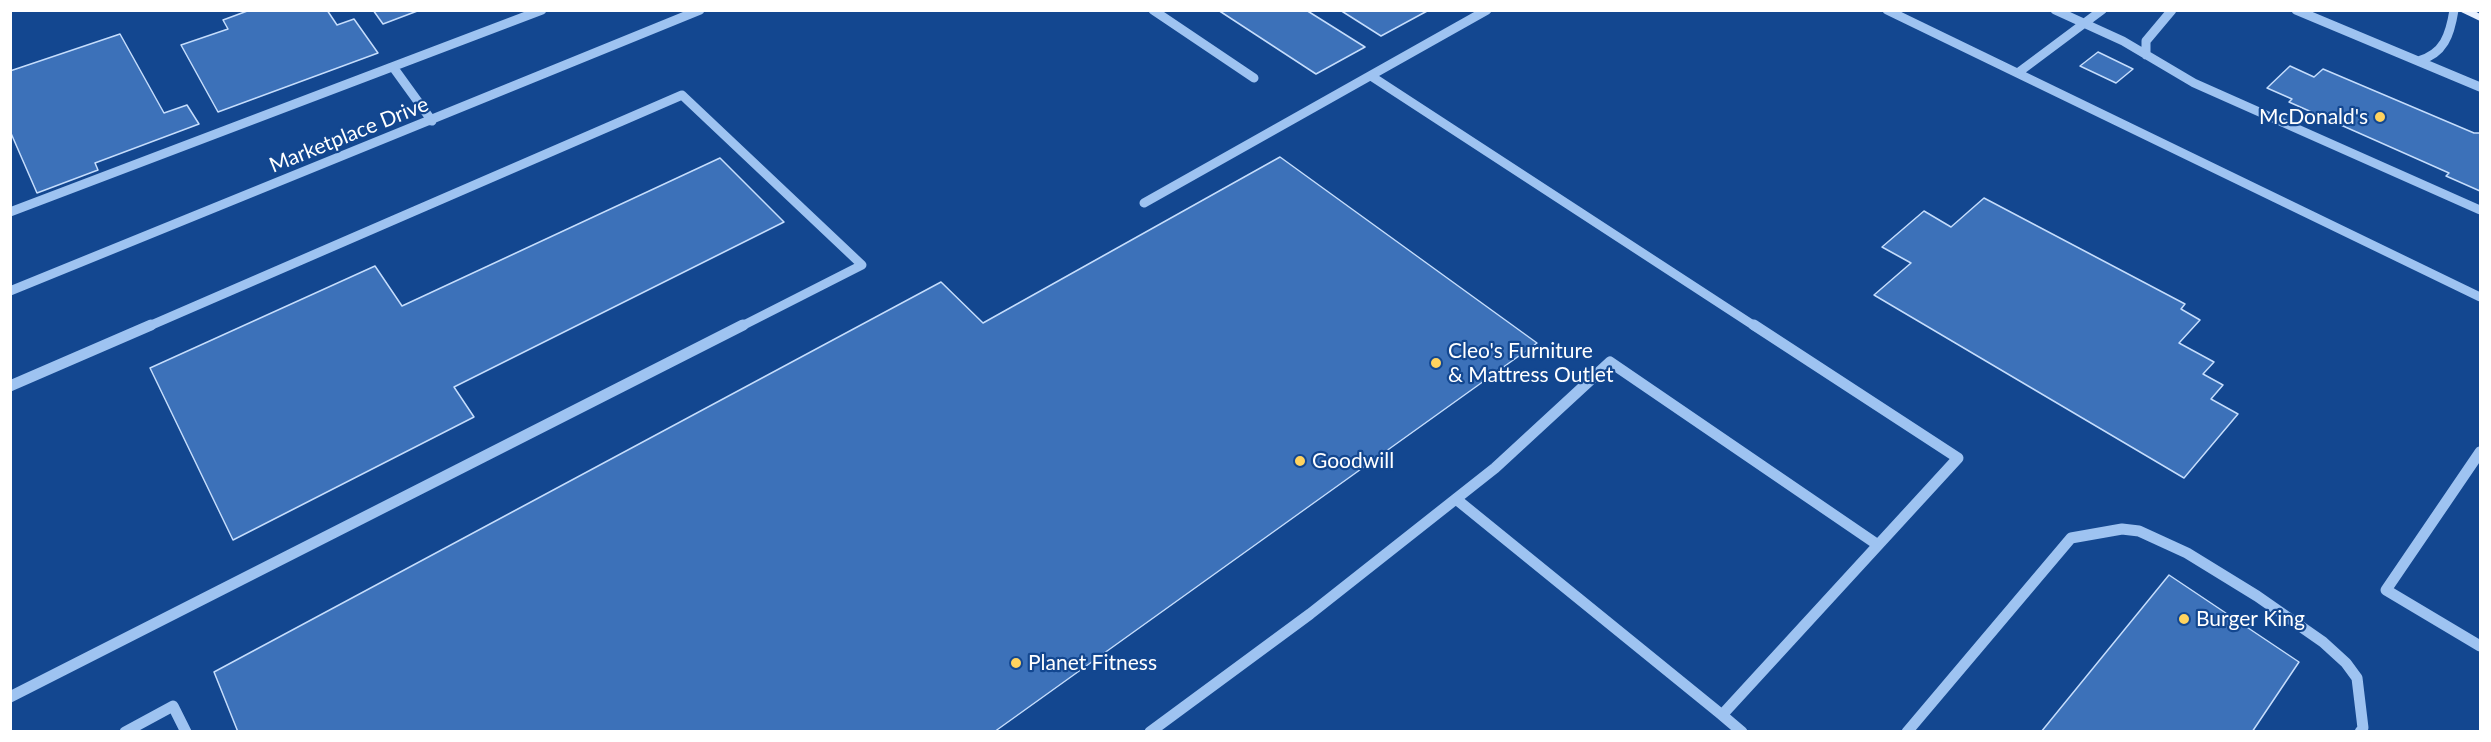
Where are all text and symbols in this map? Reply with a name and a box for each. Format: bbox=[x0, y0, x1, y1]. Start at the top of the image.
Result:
street label: Marketplace Drive bbox=[266, 92, 432, 178]
place label: McDonald's bbox=[2259, 104, 2368, 130]
marker: McDonald's bbox=[2373, 110, 2387, 124]
place label: Cleo's Furniture & Mattress Outlet bbox=[1448, 338, 1613, 388]
marker: Cleo's Furniture & Mattress Outlet bbox=[1429, 356, 1443, 370]
place label: Goodwill bbox=[1312, 448, 1394, 474]
marker: Goodwill bbox=[1293, 454, 1307, 468]
place label: Burger King bbox=[2196, 606, 2305, 632]
marker: Burger King bbox=[2177, 612, 2191, 626]
place label: Planet Fitness bbox=[1028, 650, 1157, 676]
marker: Planet Fitness bbox=[1009, 656, 1023, 670]

